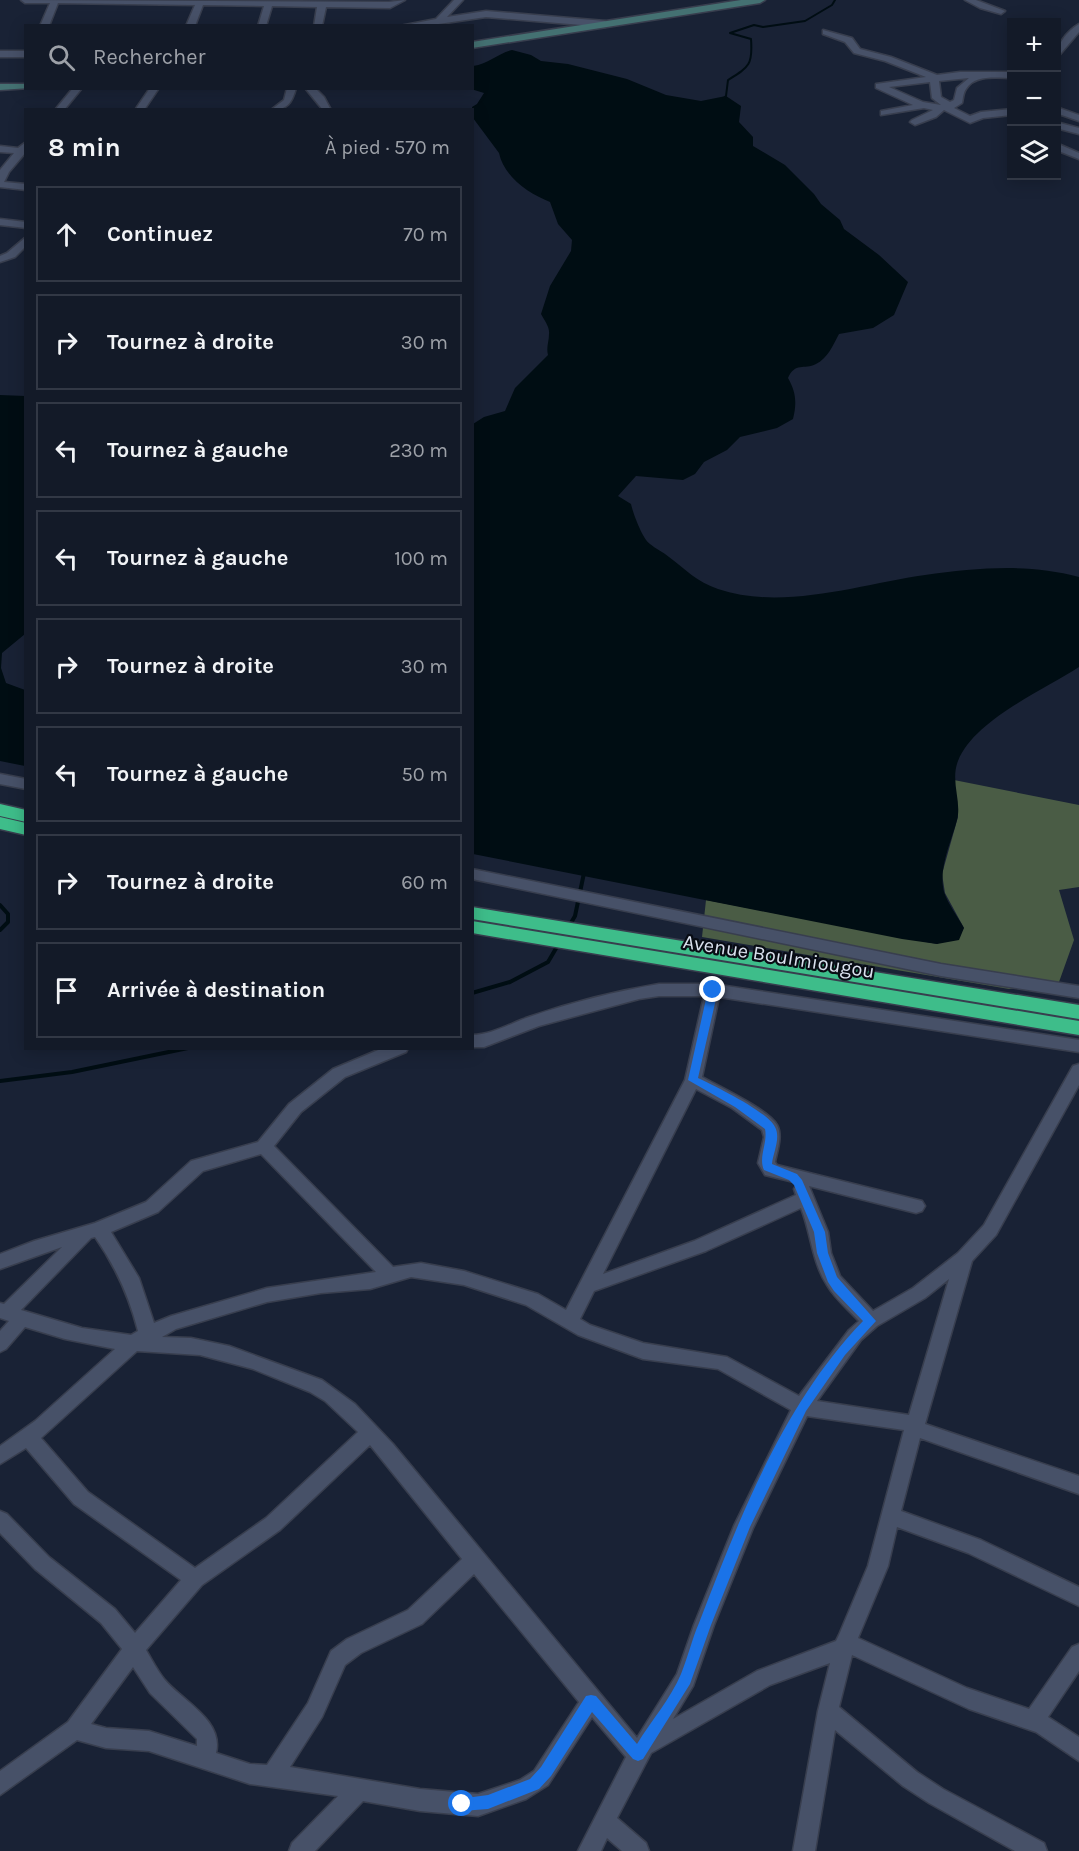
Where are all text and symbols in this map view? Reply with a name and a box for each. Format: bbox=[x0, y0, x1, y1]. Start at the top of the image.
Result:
map controls bbox=[1007, 18, 1061, 180]
button: + bbox=[1007, 18, 1061, 72]
search box bbox=[24, 24, 474, 90]
icon: search bbox=[45, 41, 78, 74]
text: Rechercher bbox=[93, 44, 206, 70]
button: − bbox=[1007, 72, 1061, 126]
button: layers bbox=[1007, 126, 1061, 180]
text: 8 min bbox=[48, 132, 121, 163]
text: À pied · 570 m bbox=[325, 136, 450, 159]
icon: ahead bbox=[50, 218, 83, 251]
text: Continuez bbox=[107, 221, 213, 247]
text: 70 m bbox=[403, 223, 448, 246]
icon: right bbox=[50, 326, 83, 359]
text: Tournez à droite bbox=[107, 329, 274, 355]
text: 30 m bbox=[401, 331, 448, 354]
icon: left bbox=[50, 434, 83, 467]
text: Tournez à gauche bbox=[107, 437, 288, 463]
text: 230 m bbox=[389, 439, 448, 462]
icon: left bbox=[50, 542, 83, 575]
text: Tournez à gauche bbox=[107, 545, 288, 571]
text: 100 m bbox=[394, 547, 448, 570]
icon: right bbox=[50, 650, 83, 683]
text: Tournez à droite bbox=[107, 653, 274, 679]
text: 30 m bbox=[401, 655, 448, 678]
icon: left bbox=[50, 758, 83, 791]
text: Tournez à gauche bbox=[107, 761, 288, 787]
text: 50 m bbox=[401, 763, 448, 786]
icon: right bbox=[50, 866, 83, 899]
text: Tournez à droite bbox=[107, 869, 274, 895]
text: 60 m bbox=[401, 871, 448, 894]
street label: Avenue Boulmiougou bbox=[681, 930, 876, 983]
icon: arrive bbox=[50, 974, 83, 1007]
route end bbox=[699, 976, 725, 1002]
text: Arrivée à destination bbox=[107, 977, 325, 1003]
route start bbox=[448, 1790, 474, 1816]

